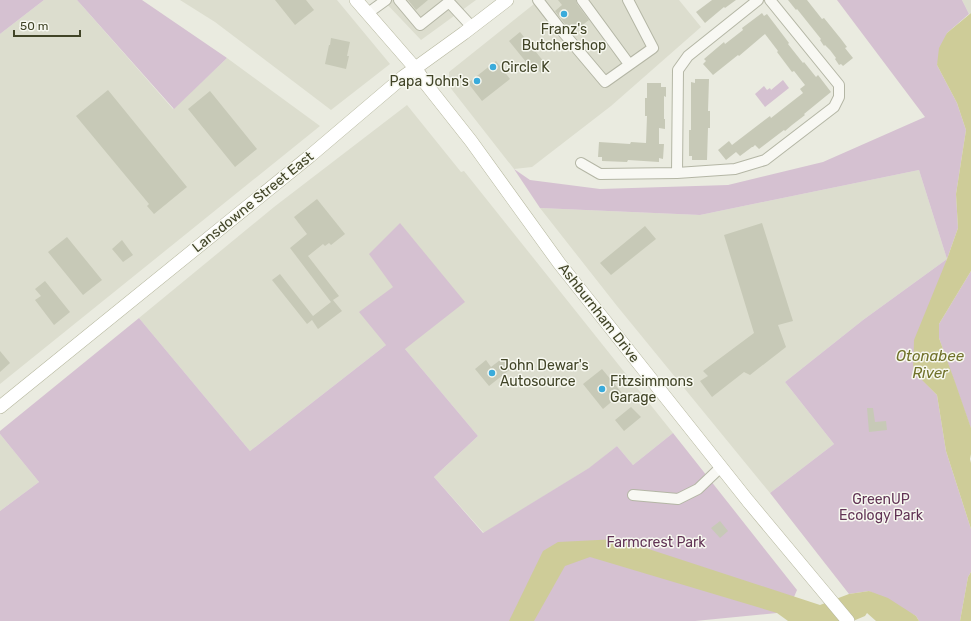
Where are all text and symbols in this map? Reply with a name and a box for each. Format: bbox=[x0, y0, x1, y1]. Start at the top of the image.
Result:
marker: Franz's Butchershop bbox=[559, 9, 569, 19]
scale bar bbox=[14, 12, 80, 38]
text: 50 m bbox=[20, 19, 48, 33]
place label: Franz's Butchershop bbox=[522, 21, 606, 54]
place label: Circle K bbox=[501, 59, 550, 76]
marker: Circle K bbox=[488, 62, 498, 72]
place label: Papa John's bbox=[390, 73, 469, 90]
marker: Papa John's bbox=[472, 76, 482, 86]
street label: Lansdowne Street East bbox=[189, 148, 317, 256]
street label: Ashburnham Drive bbox=[555, 260, 643, 366]
water label: Otonabee River bbox=[896, 347, 965, 382]
place label: John Dewar's Autosource bbox=[500, 357, 589, 390]
marker: John Dewar's Autosource bbox=[487, 368, 497, 378]
place label: Fitzsimmons Garage bbox=[610, 373, 693, 406]
marker: Fitzsimmons Garage bbox=[597, 384, 607, 394]
park label: GreenUP Ecology Park bbox=[839, 491, 924, 524]
park label: Farmcrest Park bbox=[606, 534, 706, 551]

